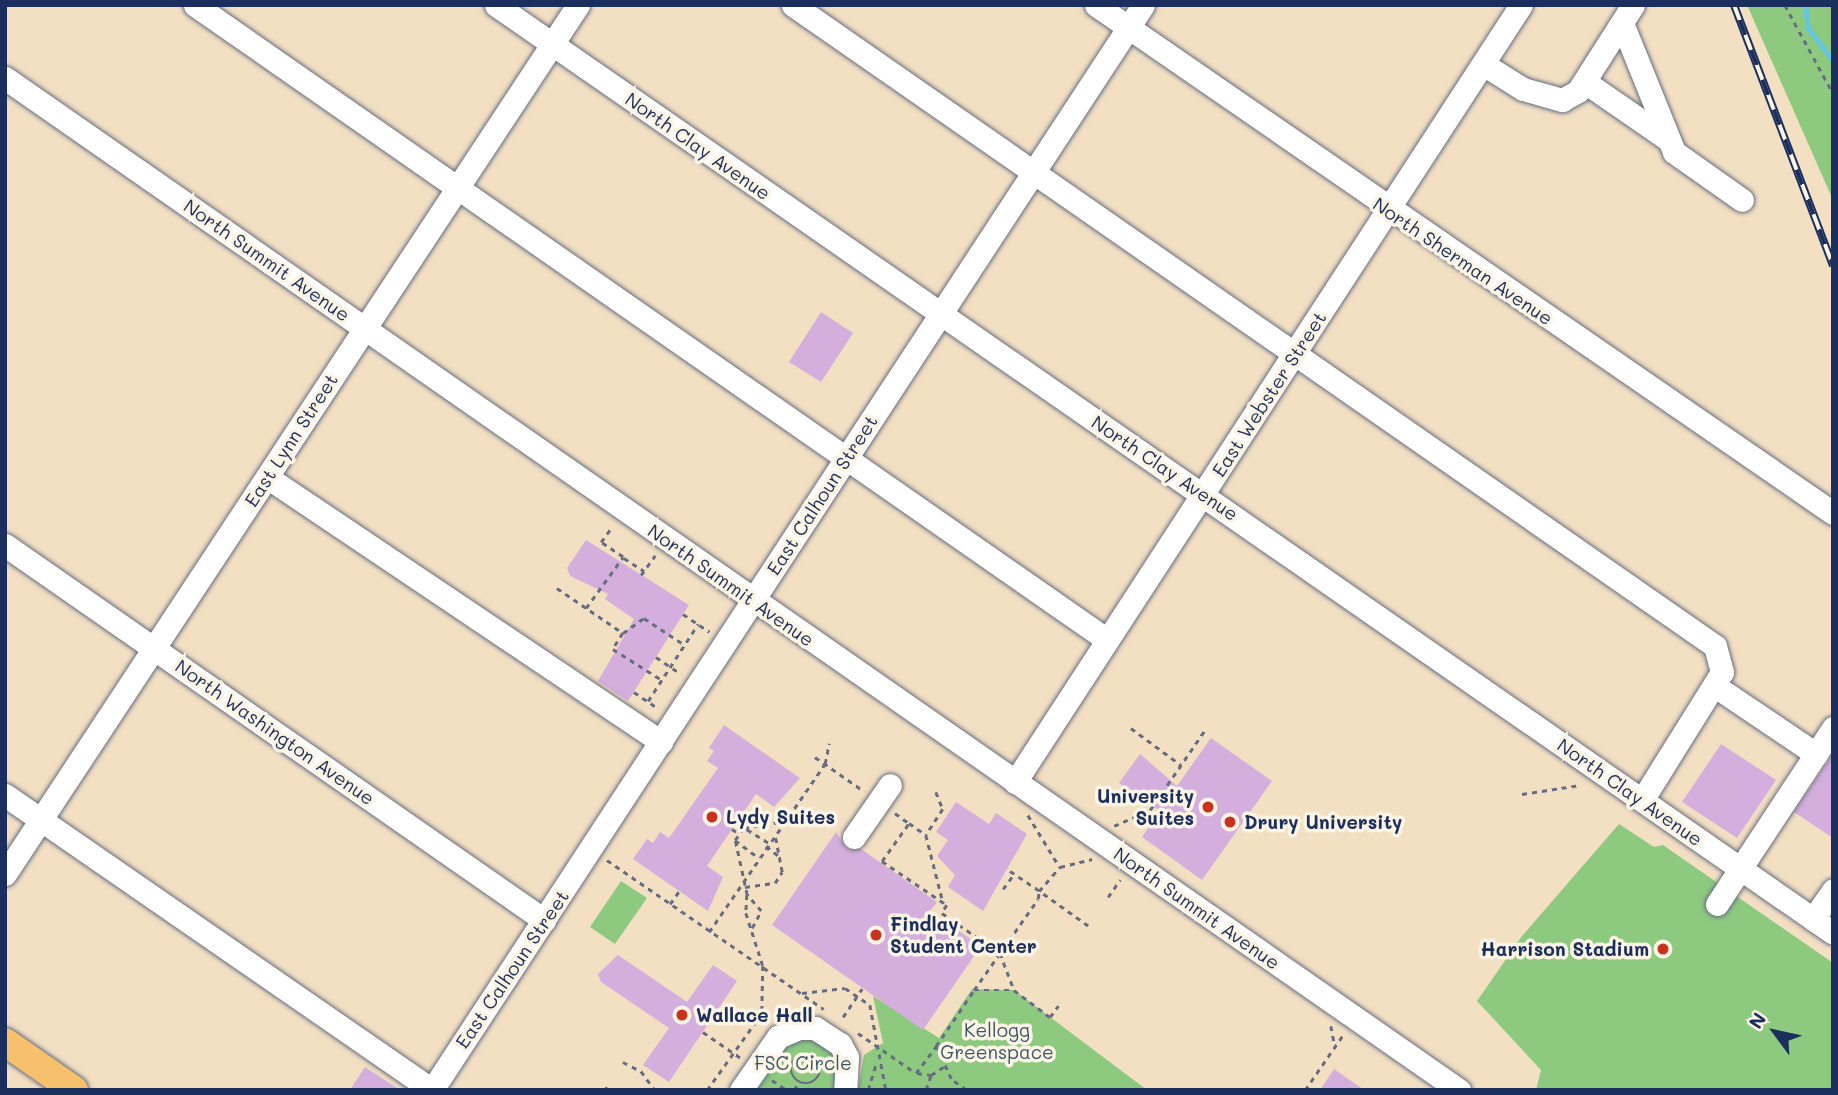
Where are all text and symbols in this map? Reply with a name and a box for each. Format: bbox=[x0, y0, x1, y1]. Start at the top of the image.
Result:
street label: North Clay Avenue bbox=[621, 87, 775, 205]
street label: North Sherman Avenue bbox=[1369, 192, 1557, 330]
street label: North Summit Avenue bbox=[180, 194, 354, 326]
street label: East Webster Street bbox=[1207, 307, 1331, 481]
street label: East Lynn Street bbox=[240, 369, 342, 511]
street label: North Clay Avenue bbox=[1087, 410, 1243, 526]
street label: East Calhoun Street bbox=[762, 411, 882, 579]
street label: North Summit Avenue bbox=[644, 519, 818, 651]
street label: North Washington Avenue bbox=[171, 654, 379, 810]
street label: North Clay Avenue bbox=[1553, 733, 1707, 851]
place label: University Suites bbox=[1097, 785, 1194, 829]
marker: University Suites bbox=[1200, 799, 1216, 815]
place label: Lydy Suites bbox=[726, 806, 835, 828]
marker: Lydy Suites bbox=[704, 809, 720, 825]
place label: Drury University bbox=[1244, 811, 1402, 833]
marker: Drury University bbox=[1222, 814, 1238, 830]
street label: North Summit Avenue bbox=[1110, 842, 1284, 974]
street label: East Calhoun Street bbox=[451, 886, 573, 1052]
place label: Findlay Student Center bbox=[890, 913, 1037, 957]
marker: Findlay Student Center bbox=[868, 927, 884, 943]
place label: Harrison Stadium bbox=[1481, 938, 1649, 960]
marker: Harrison Stadium bbox=[1655, 941, 1671, 957]
north arrow bbox=[1740, 997, 1810, 1067]
place label: Wallace Hall bbox=[696, 1004, 813, 1026]
marker: Wallace Hall bbox=[674, 1007, 690, 1023]
text: N bbox=[1743, 1007, 1771, 1033]
park label: Kellogg Greenspace bbox=[940, 1019, 1054, 1063]
park label: FSC Circle bbox=[754, 1052, 852, 1074]

